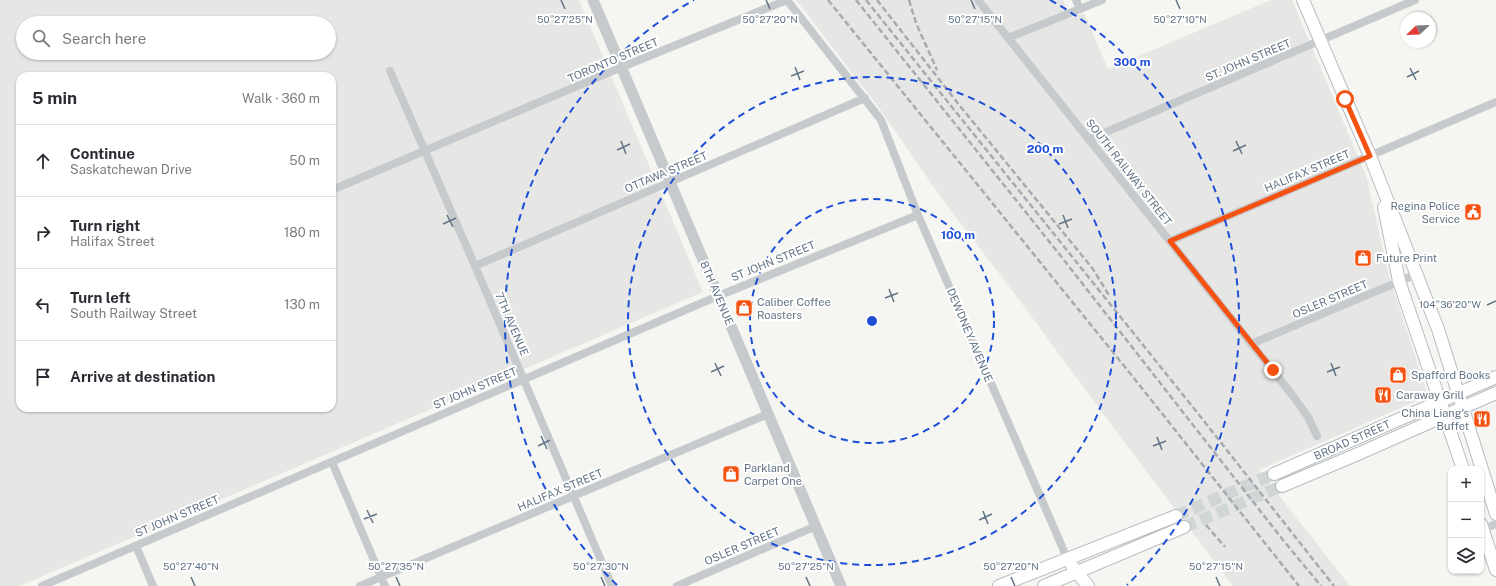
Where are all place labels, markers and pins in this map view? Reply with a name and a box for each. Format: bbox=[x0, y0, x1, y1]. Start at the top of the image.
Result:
place label: Regina Police Service bbox=[1391, 200, 1460, 225]
public building icon: Regina Police Service bbox=[1463, 202, 1483, 222]
shop icon: Future Print bbox=[1353, 248, 1373, 268]
place label: Future Print bbox=[1376, 252, 1437, 264]
place label: Caliber Coffee Roasters bbox=[757, 296, 831, 321]
shop icon: Caliber Coffee Roasters bbox=[734, 298, 754, 318]
centre of rings bbox=[865, 314, 879, 328]
shop icon: Spafford Books bbox=[1388, 365, 1408, 385]
place label: Spafford Books bbox=[1411, 369, 1491, 381]
restaurant icon: Caraway Grill bbox=[1373, 385, 1393, 405]
place label: Caraway Grill bbox=[1396, 389, 1464, 401]
place label: China Liang's Buffet bbox=[1401, 407, 1469, 432]
restaurant icon: China Liang's Buffet bbox=[1472, 409, 1492, 429]
place label: Parkland Carpet One bbox=[744, 462, 802, 487]
shop icon: Parkland Carpet One bbox=[721, 464, 741, 484]

